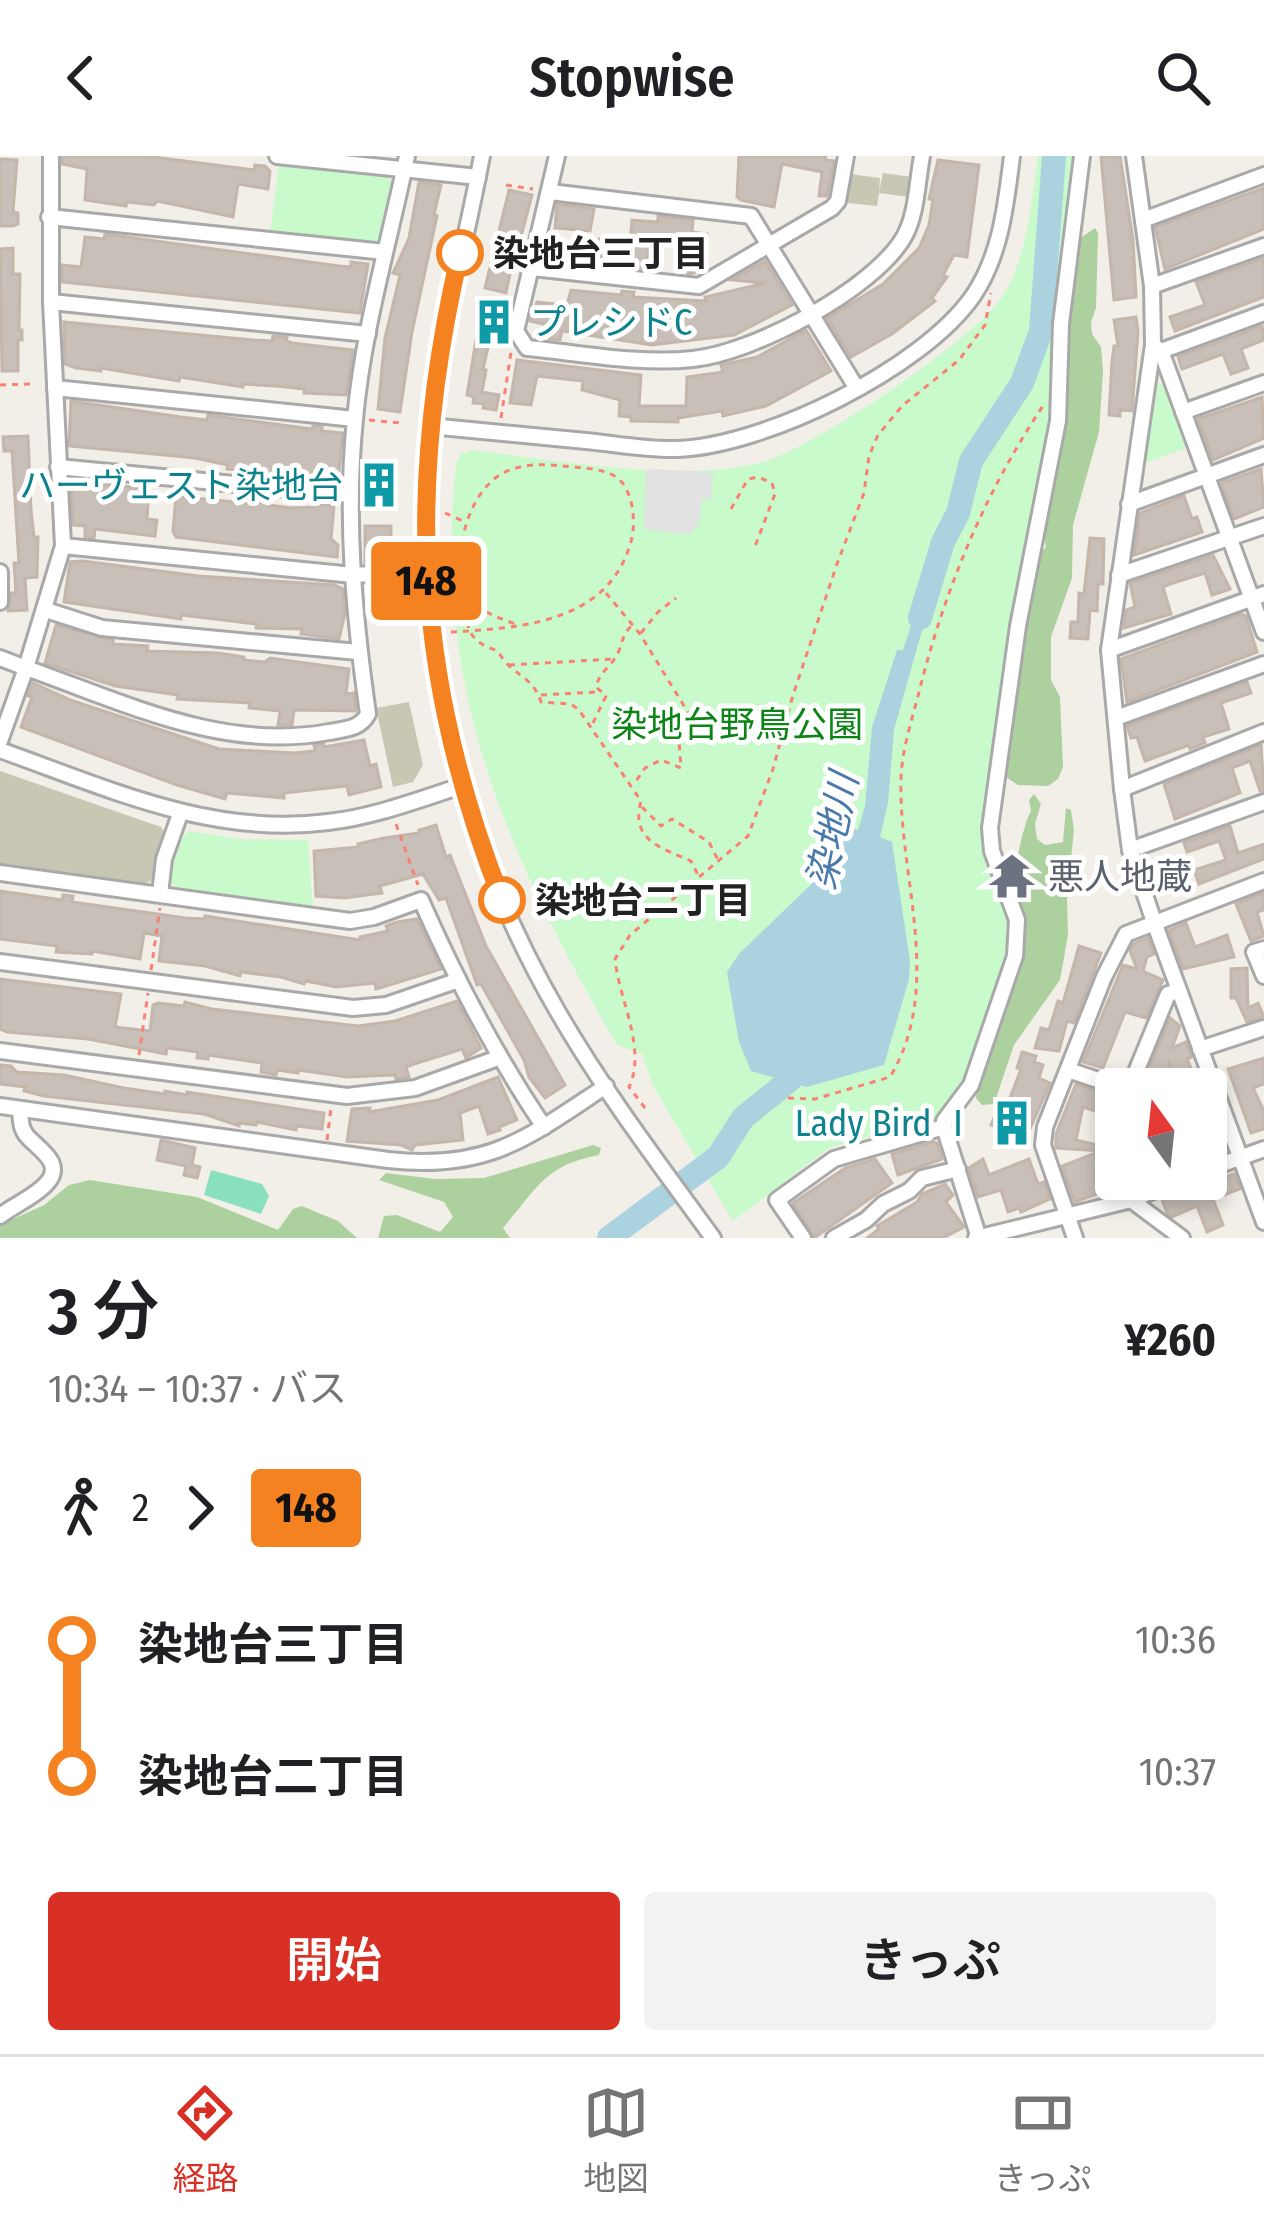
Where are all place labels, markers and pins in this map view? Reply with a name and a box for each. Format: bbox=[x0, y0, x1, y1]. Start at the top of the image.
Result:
marker: 染地台三丁目 bbox=[438, 231, 482, 275]
place label: 染地台三丁目 bbox=[493, 232, 709, 276]
building icon: プレシドC bbox=[469, 297, 519, 347]
place label: プレシドC bbox=[530, 301, 692, 345]
building icon: ハーヴェスト染地台 bbox=[354, 460, 404, 510]
place label: ハーヴェスト染地台 bbox=[19, 464, 343, 508]
temple icon: 悪人地蔵 bbox=[987, 851, 1037, 901]
place label: 悪人地蔵 bbox=[1048, 855, 1192, 899]
marker: 染地台二丁目 bbox=[480, 878, 524, 922]
place label: 染地台二丁目 bbox=[535, 879, 751, 923]
building icon: Lady Bird Ⅰ bbox=[987, 1098, 1037, 1148]
place label: Lady Bird Ⅰ bbox=[795, 1102, 976, 1146]

